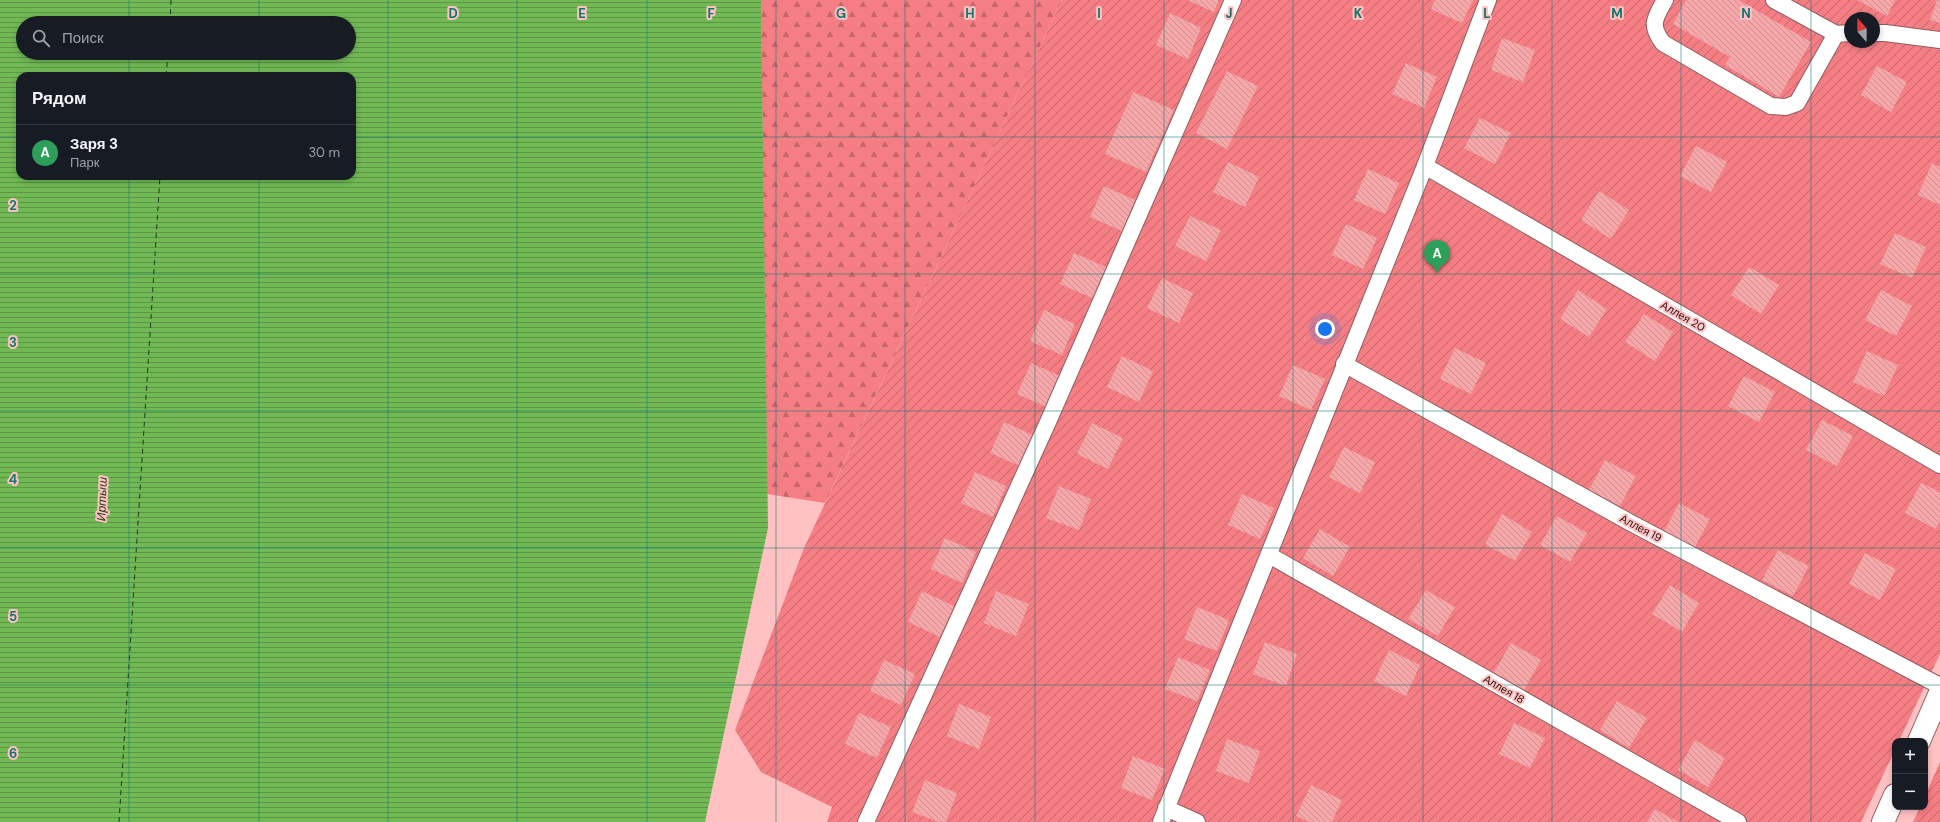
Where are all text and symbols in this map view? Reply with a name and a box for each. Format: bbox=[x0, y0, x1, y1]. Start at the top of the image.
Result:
text: D bbox=[448, 5, 458, 22]
text: E bbox=[578, 5, 586, 22]
text: F bbox=[707, 5, 715, 22]
text: G bbox=[836, 5, 846, 22]
text: H bbox=[965, 5, 975, 22]
text: I bbox=[1097, 5, 1101, 22]
text: J bbox=[1225, 5, 1233, 22]
text: K bbox=[1354, 5, 1363, 22]
text: L bbox=[1483, 5, 1491, 22]
text: M bbox=[1611, 5, 1623, 22]
text: N bbox=[1741, 5, 1751, 22]
north arrow bbox=[1844, 12, 1880, 48]
search box bbox=[16, 16, 356, 60]
icon: search bbox=[30, 27, 52, 49]
text: Поиск bbox=[62, 28, 104, 48]
text: Рядом bbox=[32, 87, 87, 109]
text: Заря 3 bbox=[70, 134, 118, 154]
text: A bbox=[40, 144, 50, 161]
text: 30 m bbox=[308, 144, 340, 161]
text: Парк bbox=[70, 154, 100, 171]
text: 2 bbox=[9, 197, 17, 214]
pin: A bbox=[1424, 240, 1450, 273]
street label: Аллея 20 bbox=[1658, 298, 1708, 334]
your location bbox=[1315, 319, 1335, 339]
text: 3 bbox=[9, 334, 17, 351]
text: 4 bbox=[9, 471, 17, 488]
water label: Иртыш bbox=[93, 477, 111, 521]
street label: Аллея 19 bbox=[1618, 511, 1664, 545]
text: 5 bbox=[9, 608, 17, 625]
street label: Аллея 18 bbox=[1481, 672, 1527, 706]
map controls bbox=[1892, 738, 1928, 810]
button: + bbox=[1892, 738, 1928, 774]
text: 6 bbox=[9, 745, 17, 762]
button: − bbox=[1892, 774, 1928, 810]

